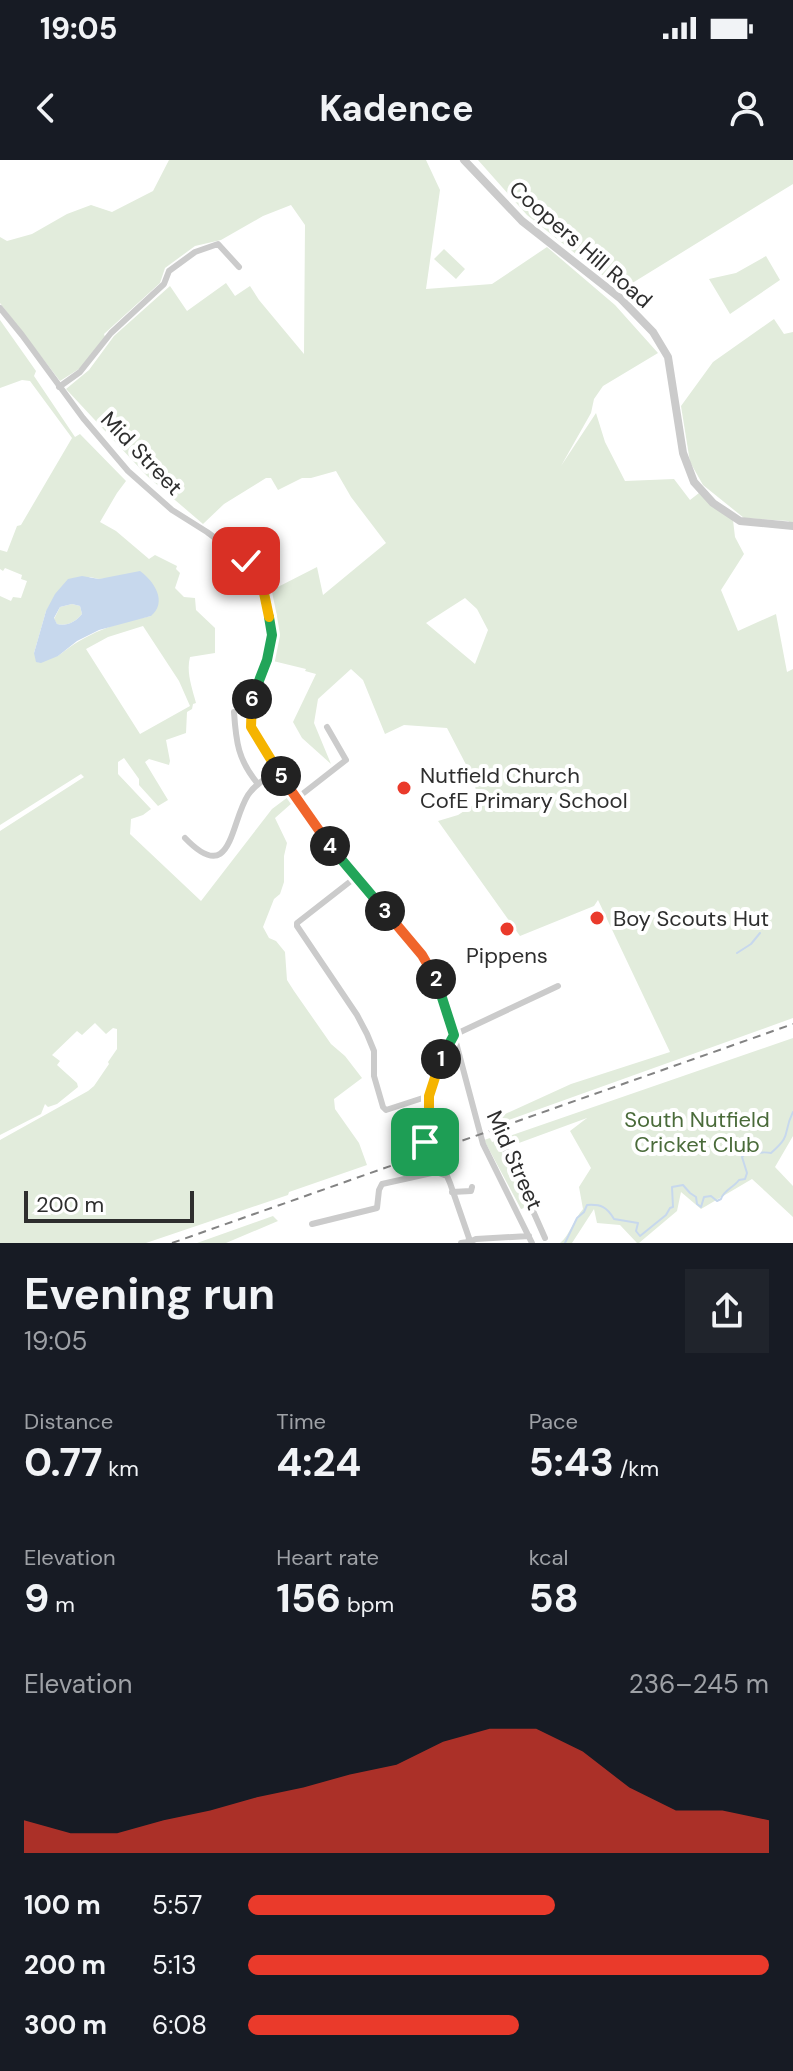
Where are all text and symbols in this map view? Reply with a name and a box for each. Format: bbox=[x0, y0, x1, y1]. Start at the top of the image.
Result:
text: 19:05 bbox=[40, 9, 117, 48]
text: Kadence bbox=[319, 85, 474, 132]
icon: back bbox=[24, 86, 68, 130]
icon: person bbox=[725, 86, 769, 130]
street label: Coopers Hill Road bbox=[503, 174, 658, 314]
street label: Mid Street bbox=[94, 405, 189, 501]
pin bbox=[212, 527, 280, 595]
icon: check bbox=[224, 539, 268, 583]
pin: 6 bbox=[232, 679, 272, 719]
text: 6 bbox=[245, 684, 259, 713]
pin: 5 bbox=[261, 756, 301, 796]
text: 5 bbox=[274, 761, 288, 790]
place label: Nutfield Church CofE Primary School bbox=[420, 761, 628, 815]
marker: Nutfield Church CofE Primary School bbox=[395, 779, 413, 797]
pin: 4 bbox=[310, 826, 350, 866]
text: 4 bbox=[323, 831, 337, 860]
pin: 3 bbox=[365, 891, 405, 931]
text: 3 bbox=[378, 896, 392, 925]
place label: Boy Scouts Hut bbox=[613, 904, 769, 933]
marker: Boy Scouts Hut bbox=[588, 909, 606, 927]
marker: Pippens bbox=[498, 920, 516, 938]
place label: Pippens bbox=[466, 941, 548, 970]
pin: 2 bbox=[416, 959, 456, 999]
text: 2 bbox=[430, 964, 442, 993]
pin: 1 bbox=[421, 1039, 461, 1079]
text: 1 bbox=[437, 1044, 445, 1073]
park label: South Nutfield Cricket Club bbox=[624, 1105, 770, 1159]
street label: Mid Street bbox=[480, 1106, 549, 1214]
pin bbox=[391, 1108, 459, 1176]
icon: arrive bbox=[403, 1120, 447, 1164]
scale bar bbox=[24, 1187, 194, 1223]
text: 200 m bbox=[36, 1190, 104, 1219]
text: Evening run bbox=[24, 1265, 275, 1323]
button: share bbox=[685, 1269, 769, 1353]
text: 19:05 bbox=[24, 1324, 87, 1358]
text: Distance bbox=[24, 1407, 113, 1436]
text: Time bbox=[276, 1407, 326, 1436]
text: Pace bbox=[529, 1407, 578, 1436]
text: 0.77 bbox=[24, 1436, 102, 1488]
text: 4:24 bbox=[276, 1436, 361, 1488]
text: 5:43 bbox=[529, 1436, 614, 1488]
text: km bbox=[102, 1454, 139, 1483]
text: /km bbox=[614, 1454, 659, 1483]
text: Elevation bbox=[24, 1543, 116, 1572]
text: Heart rate bbox=[276, 1543, 379, 1572]
text: kcal bbox=[529, 1543, 568, 1572]
text: 9 bbox=[24, 1572, 49, 1624]
text: 156 bbox=[276, 1572, 341, 1624]
text: 58 bbox=[529, 1572, 579, 1624]
text: m bbox=[49, 1590, 75, 1619]
text: bpm bbox=[341, 1590, 394, 1619]
text: Elevation bbox=[24, 1667, 132, 1701]
text: 236–245 m bbox=[629, 1667, 769, 1701]
text: 100 m bbox=[24, 1888, 101, 1922]
text: 5:57 bbox=[152, 1888, 202, 1922]
text: 200 m bbox=[24, 1948, 106, 1982]
text: 5:13 bbox=[152, 1948, 197, 1982]
text: 300 m bbox=[24, 2008, 107, 2042]
text: 6:08 bbox=[152, 2008, 207, 2042]

